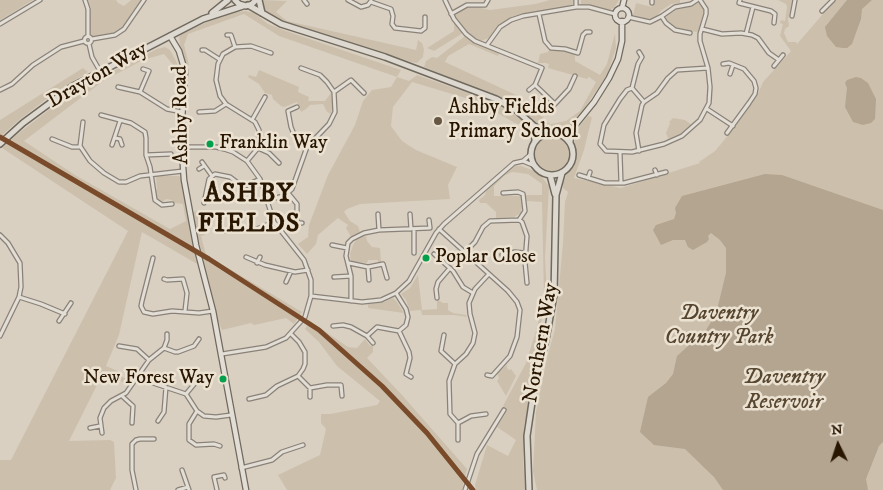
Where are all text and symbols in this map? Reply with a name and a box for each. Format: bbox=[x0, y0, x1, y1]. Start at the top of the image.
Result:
street label: Drayton Way bbox=[43, 37, 153, 115]
street label: Ashby Road bbox=[169, 65, 195, 165]
place label: Ashby Fields Primary School bbox=[448, 96, 578, 146]
marker: Ashby Fields Primary School bbox=[432, 115, 444, 127]
place label: Franklin Way bbox=[219, 132, 327, 156]
marker: Franklin Way bbox=[205, 139, 215, 149]
district label: ASHBY FIELDS bbox=[197, 180, 301, 242]
place label: Poplar Close bbox=[435, 246, 536, 270]
marker: Poplar Close bbox=[421, 253, 431, 263]
street label: Northern Way bbox=[519, 281, 565, 405]
park label: Daventry Country Park bbox=[664, 302, 774, 352]
water label: Daventry Reservoir bbox=[743, 365, 825, 416]
place label: New Forest Way bbox=[83, 367, 214, 391]
marker: New Forest Way bbox=[218, 374, 228, 384]
north arrow bbox=[813, 420, 863, 470]
text: N bbox=[831, 421, 843, 439]

